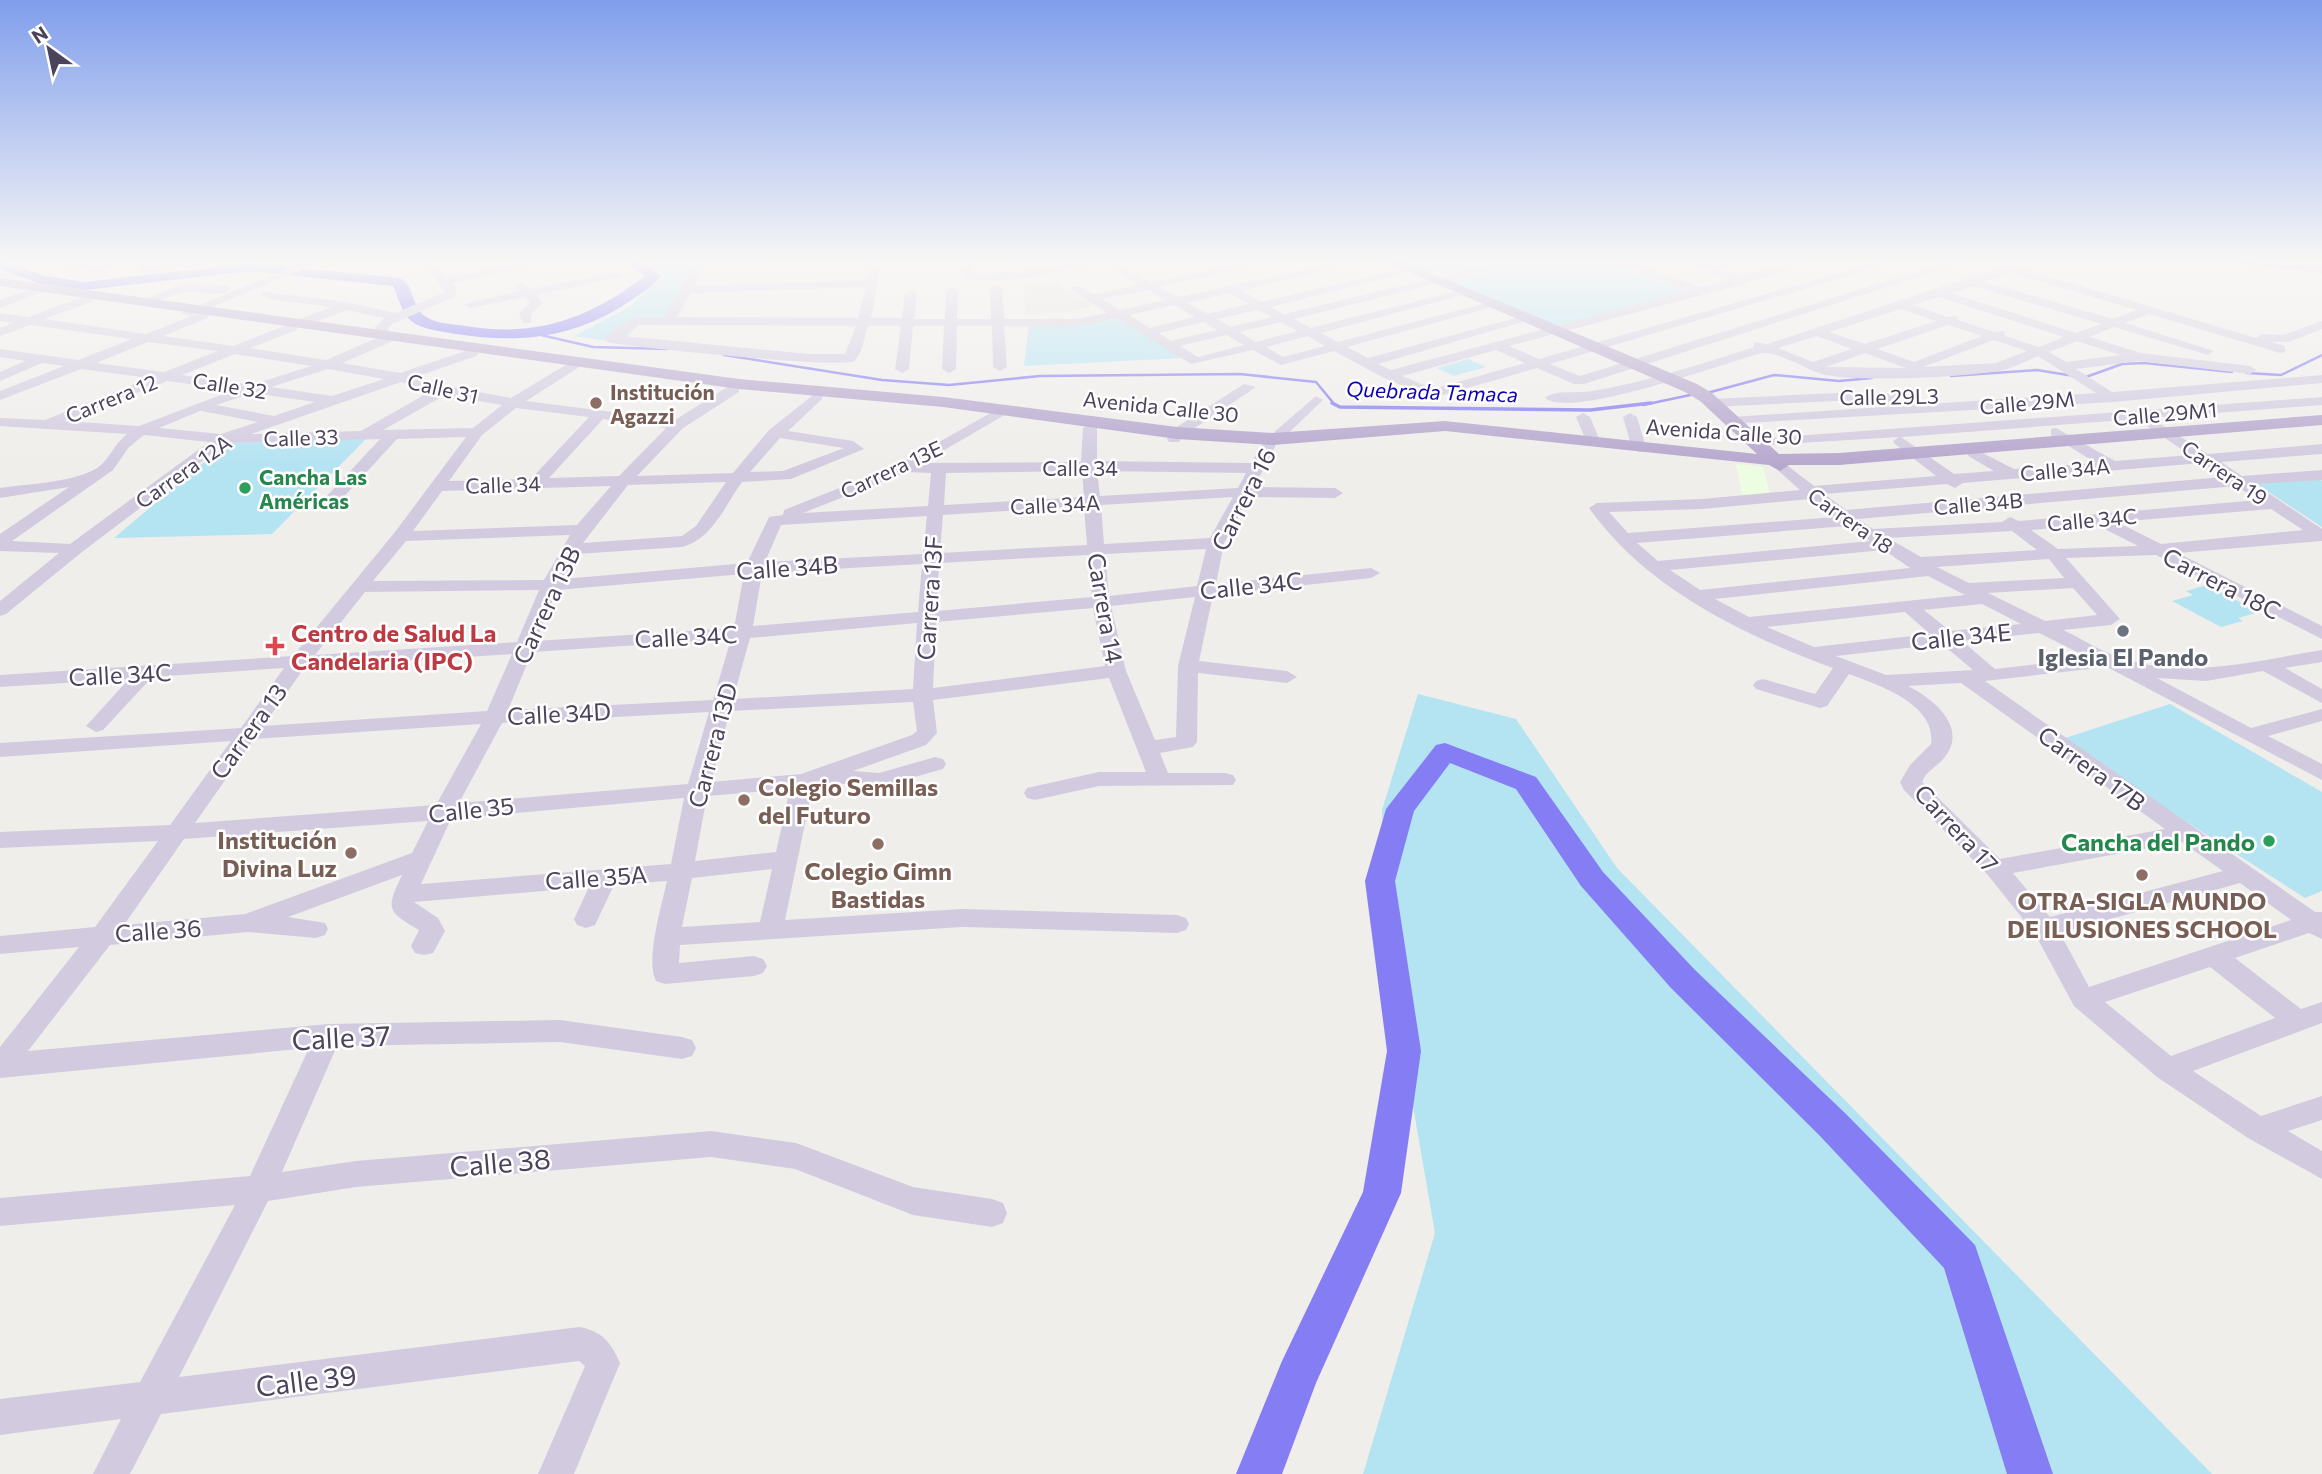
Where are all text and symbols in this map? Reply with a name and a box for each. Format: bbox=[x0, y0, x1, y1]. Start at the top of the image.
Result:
north arrow bbox=[14, 14, 84, 84]
text: N bbox=[27, 21, 52, 48]
street label: Calle 32 bbox=[191, 367, 269, 403]
street label: Carrera 12 bbox=[62, 368, 160, 428]
street label: Calle 31 bbox=[405, 368, 481, 408]
water label: Quebrada Tamaca bbox=[1346, 376, 1518, 406]
place label: Institución Agazzi bbox=[610, 379, 715, 428]
street label: Calle 29L3 bbox=[1839, 383, 1939, 409]
street label: Avenida Calle 30 bbox=[1082, 385, 1240, 427]
street label: Calle 29M bbox=[1978, 385, 2076, 419]
marker: Institución Agazzi bbox=[588, 395, 604, 411]
street label: Calle 29M1 bbox=[2112, 396, 2218, 430]
street label: Avenida Calle 30 bbox=[1645, 413, 1803, 449]
street label: Calle 33 bbox=[263, 423, 339, 451]
street label: Carrera 12A bbox=[130, 429, 236, 513]
street label: Carrera 19 bbox=[2177, 434, 2273, 510]
street label: Carrera 13E bbox=[836, 435, 946, 503]
street label: Carrera 16 bbox=[1205, 443, 1281, 555]
street label: Calle 34A bbox=[2019, 453, 2111, 485]
street label: Calle 34 bbox=[1042, 455, 1118, 480]
place label: Cancha Las Américas bbox=[259, 464, 367, 513]
street label: Calle 34 bbox=[465, 470, 542, 498]
marker: Cancha Las Américas bbox=[237, 480, 253, 496]
street label: Carrera 18 bbox=[1804, 482, 1898, 558]
street label: Calle 34B bbox=[1932, 487, 2024, 519]
street label: Calle 34A bbox=[1009, 489, 1101, 519]
street label: Calle 34C bbox=[2046, 503, 2138, 535]
street label: Carrera 13F bbox=[910, 535, 948, 661]
street label: Carrera 18C bbox=[2158, 541, 2286, 625]
street label: Carrera 13B bbox=[506, 542, 586, 668]
street label: Calle 34B bbox=[735, 549, 839, 585]
street label: Carrera 14 bbox=[1082, 551, 1130, 665]
street label: Calle 34C bbox=[1198, 565, 1304, 605]
street label: Calle 34E bbox=[1909, 616, 2013, 656]
place label: Centro de Salud La Candelaria (IPC) bbox=[291, 618, 496, 675]
street label: Calle 34C bbox=[634, 619, 738, 653]
marker: Iglesia El Pando bbox=[2115, 623, 2131, 639]
marker: Centro de Salud La Candelaria (IPC) bbox=[265, 636, 285, 656]
place label: Iglesia El Pando bbox=[2038, 642, 2208, 671]
street label: Calle 34C bbox=[68, 657, 172, 691]
street label: Carrera 13 bbox=[204, 678, 292, 784]
street label: Carrera 13D bbox=[681, 679, 743, 811]
street label: Calle 34D bbox=[506, 696, 612, 730]
street label: Carrera 17B bbox=[2033, 719, 2151, 817]
place label: Colegio Semillas del Futuro bbox=[758, 772, 938, 829]
street label: Carrera 17 bbox=[1909, 778, 2005, 878]
street label: Calle 35 bbox=[427, 790, 515, 828]
marker: Colegio Semillas del Futuro bbox=[736, 792, 752, 808]
place label: Institución Divina Luz bbox=[217, 825, 337, 882]
place label: Cancha del Pando bbox=[2061, 827, 2255, 856]
marker: Cancha del Pando bbox=[2261, 833, 2277, 849]
marker: Colegio Gimn Bastidas bbox=[870, 836, 886, 852]
marker: Institución Divina Luz bbox=[343, 845, 359, 861]
place label: Colegio Gimn Bastidas bbox=[804, 856, 952, 913]
street label: Calle 35A bbox=[544, 859, 648, 895]
marker: OTRA-SIGLA MUNDO DE ILUSIONES SCHOOL bbox=[2134, 867, 2150, 883]
place label: OTRA-SIGLA MUNDO DE ILUSIONES SCHOOL bbox=[2007, 886, 2277, 943]
street label: Calle 36 bbox=[114, 913, 202, 947]
street label: Calle 37 bbox=[291, 1017, 391, 1057]
street label: Calle 38 bbox=[448, 1141, 552, 1183]
street label: Calle 39 bbox=[254, 1357, 358, 1403]

